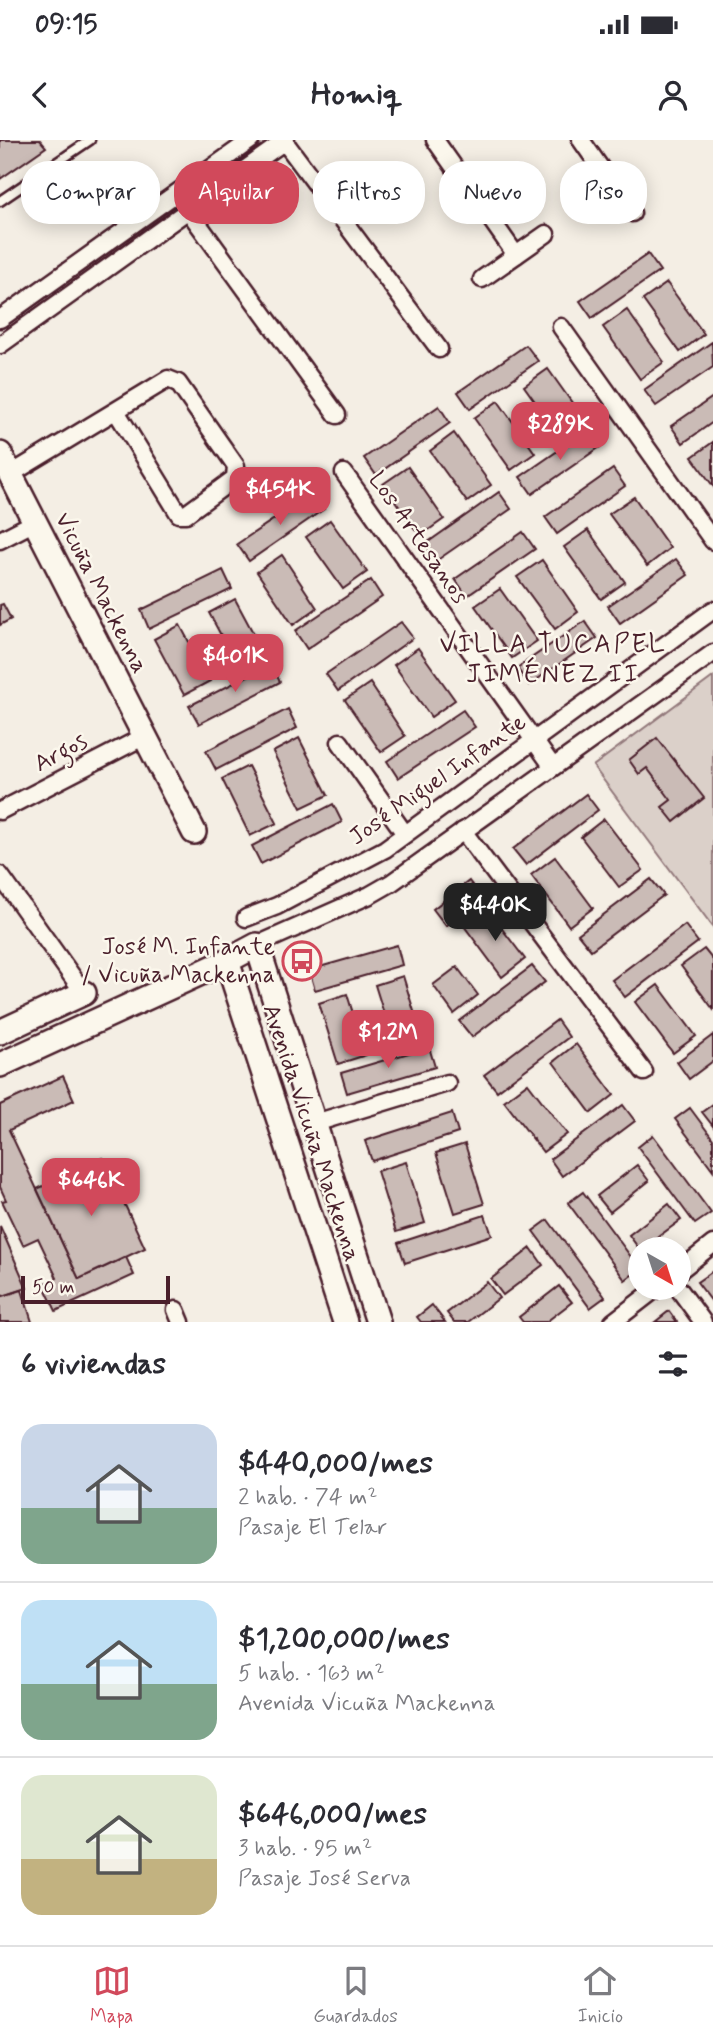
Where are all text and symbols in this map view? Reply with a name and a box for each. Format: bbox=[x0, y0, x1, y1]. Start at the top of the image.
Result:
text: 09:15 bbox=[35, 8, 97, 42]
text: Homiq bbox=[311, 74, 402, 116]
icon: back bbox=[21, 76, 59, 114]
icon: person bbox=[654, 76, 692, 114]
chip: Comprar bbox=[21, 161, 160, 224]
chip: Alquilar bbox=[174, 161, 299, 224]
chip: Filtros bbox=[313, 161, 425, 224]
chip: Nuevo bbox=[439, 161, 546, 224]
chip: Piso bbox=[560, 161, 647, 224]
pin: $289K bbox=[511, 402, 609, 462]
text: $289K bbox=[527, 410, 593, 440]
street label: Los Artesanos bbox=[361, 466, 475, 611]
pin: $454K bbox=[231, 468, 329, 527]
text: $454K bbox=[246, 475, 314, 505]
street label: Vicuña Mackenna bbox=[47, 507, 155, 679]
district label: VILLA TUCAPEL JIMÉNEZ II bbox=[439, 628, 667, 692]
pin: $401K bbox=[186, 634, 284, 694]
text: $401K bbox=[202, 642, 268, 672]
street label: José Miguel Infante bbox=[343, 707, 534, 855]
street label: Argos bbox=[29, 726, 94, 782]
pin: $440K bbox=[446, 884, 544, 943]
text: $440K bbox=[460, 891, 530, 921]
place label: José M. Infante / Vicuña Mackenna bbox=[81, 932, 275, 991]
bus stop icon: José M. Infante / Vicuña Mackenna bbox=[281, 940, 323, 982]
street label: Avenida Vicuña Mackenna bbox=[255, 1000, 367, 1266]
pin: $1.2M bbox=[339, 1010, 437, 1070]
text: $1.2M bbox=[358, 1018, 418, 1048]
pin: $646K bbox=[42, 1158, 140, 1218]
text: $646K bbox=[58, 1166, 124, 1196]
north arrow bbox=[628, 1237, 691, 1300]
map controls bbox=[628, 1237, 691, 1300]
scale bar bbox=[21, 1273, 170, 1305]
text: 50 m bbox=[32, 1275, 75, 1300]
text: 6 viviendas bbox=[21, 1345, 166, 1384]
icon: filters bbox=[654, 1345, 692, 1383]
text: $440,000/mes bbox=[238, 1444, 433, 1483]
icon: home bbox=[77, 1452, 161, 1536]
text: 2 hab. · 74 m² bbox=[238, 1483, 377, 1513]
text: Pasaje El Telar bbox=[238, 1513, 387, 1543]
text: $1,200,000/mes bbox=[238, 1620, 450, 1659]
icon: home bbox=[77, 1628, 161, 1712]
text: 5 hab. · 163 m² bbox=[238, 1659, 384, 1689]
text: Avenida Vicuña Mackenna bbox=[238, 1689, 496, 1719]
text: $646,000/mes bbox=[238, 1795, 427, 1834]
icon: home bbox=[77, 1803, 161, 1887]
text: 3 hab. · 95 m² bbox=[238, 1834, 372, 1864]
text: Pasaje José Serva bbox=[238, 1864, 411, 1894]
tab: Mapa bbox=[90, 1962, 133, 2029]
tab: Guardados bbox=[313, 1962, 398, 2029]
tab: Inicio bbox=[578, 1962, 623, 2029]

